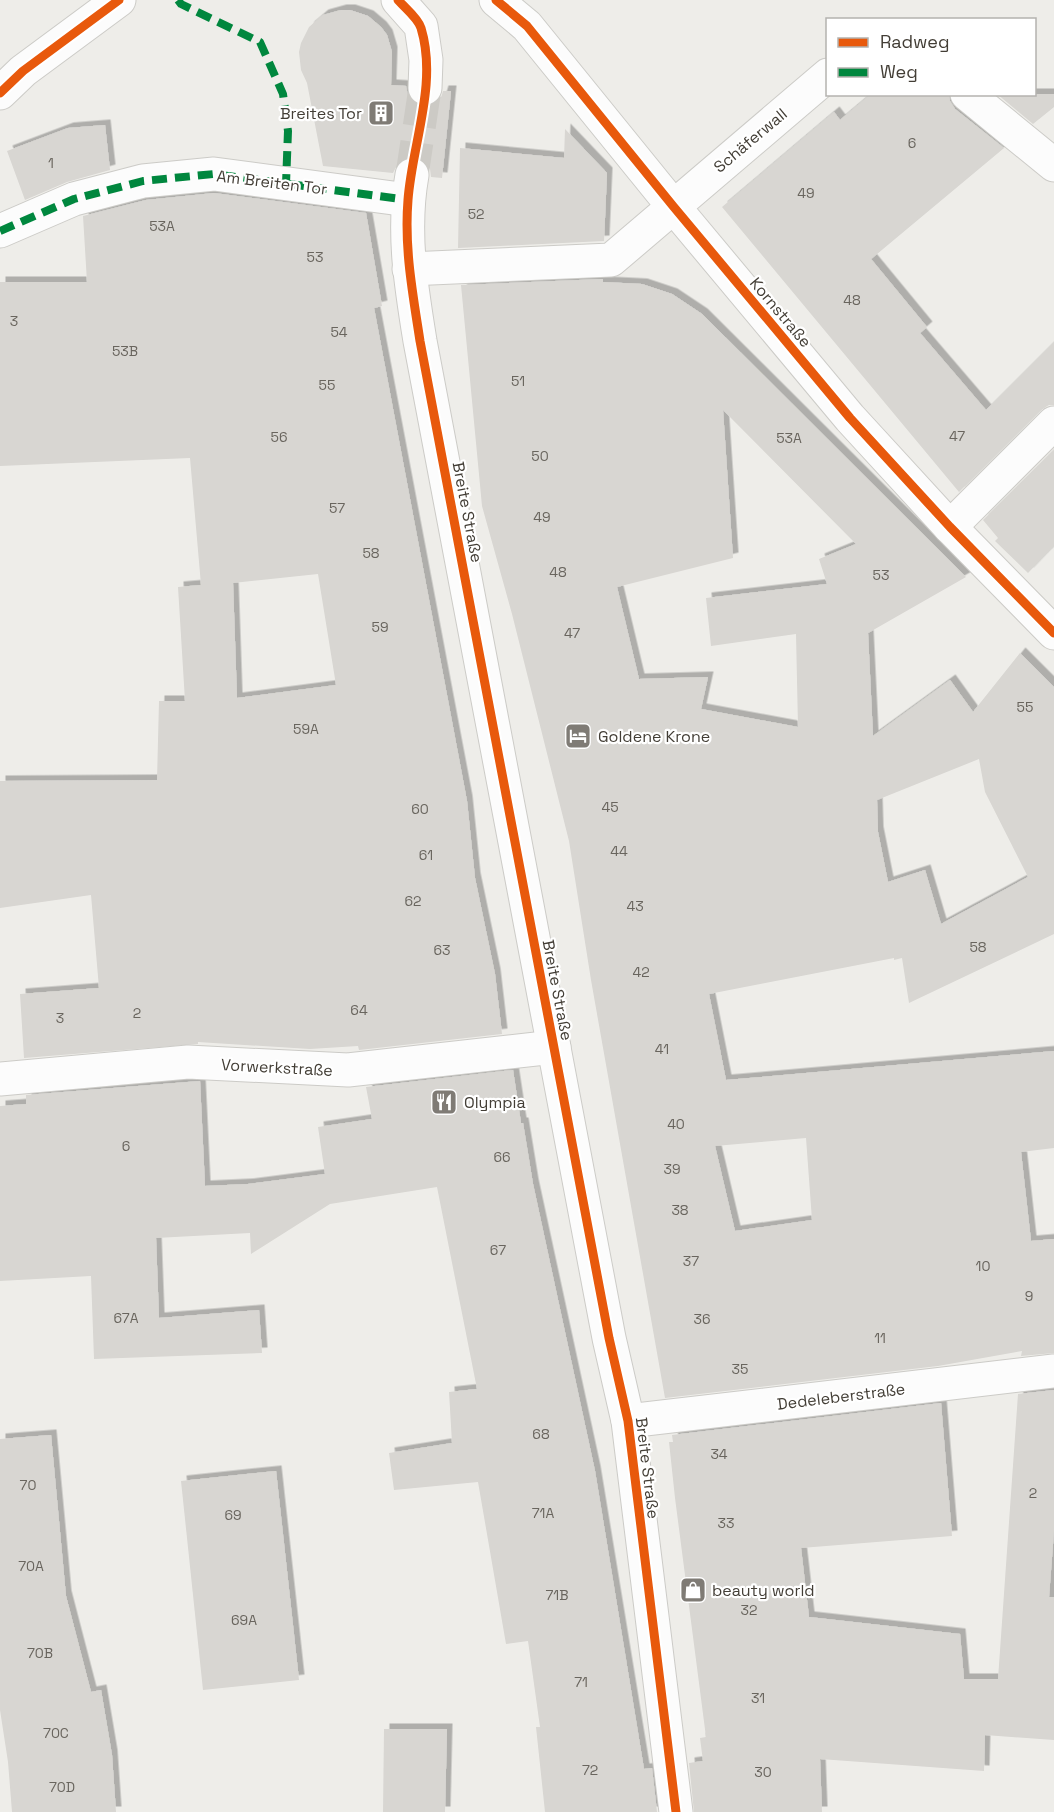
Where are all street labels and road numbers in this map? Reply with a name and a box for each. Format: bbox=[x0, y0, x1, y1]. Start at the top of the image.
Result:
street label: Schäferwall bbox=[709, 103, 791, 177]
street label: Am Breiten Tor bbox=[215, 165, 329, 200]
street label: Kornstraße bbox=[745, 273, 816, 352]
street label: Breite Straße bbox=[447, 460, 488, 564]
street label: Breite Straße bbox=[537, 938, 578, 1042]
street label: Vorwerkstraße bbox=[221, 1054, 333, 1081]
street label: Dedeleberstraße bbox=[776, 1378, 906, 1415]
street label: Breite Straße bbox=[631, 1416, 664, 1520]

